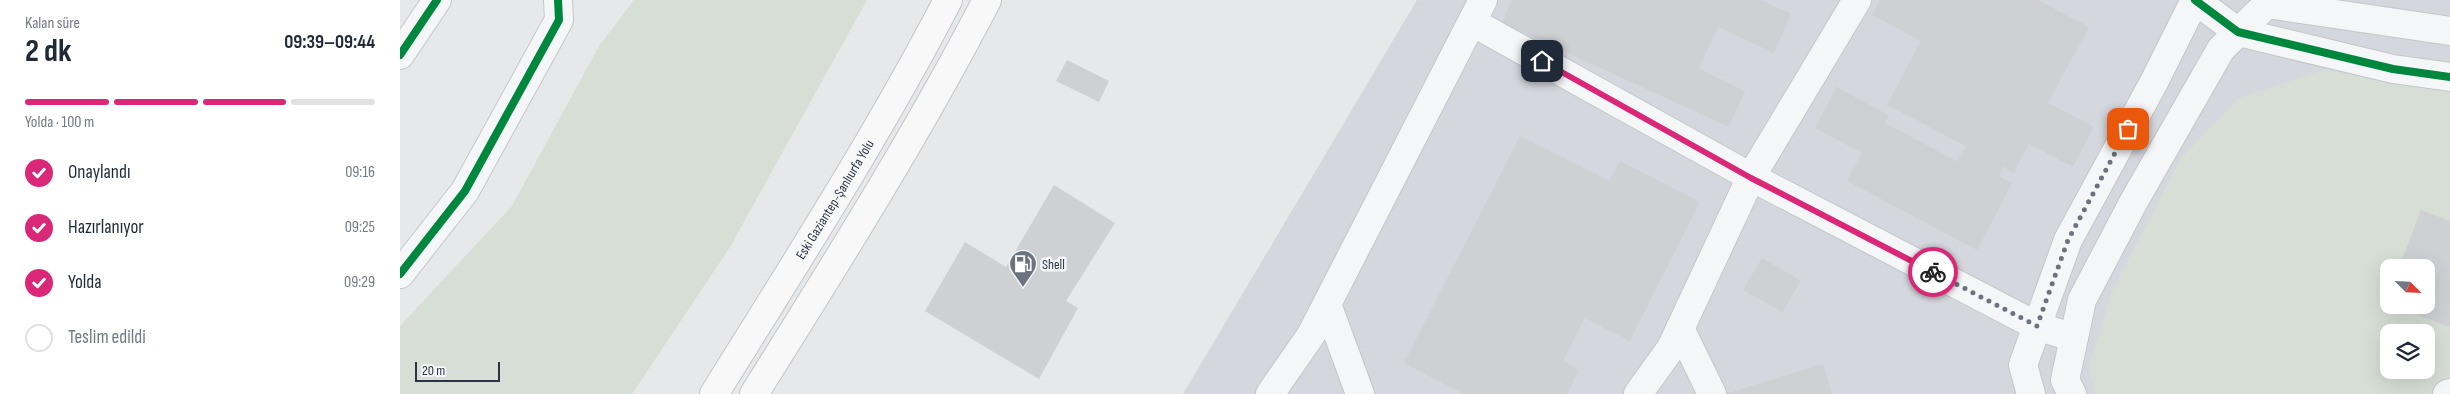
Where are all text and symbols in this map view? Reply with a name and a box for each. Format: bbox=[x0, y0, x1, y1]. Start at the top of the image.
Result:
text: Kalan süre bbox=[25, 14, 80, 33]
text: 09:39–09:44 bbox=[284, 31, 375, 54]
text: 2 dk bbox=[25, 32, 71, 71]
pin bbox=[1521, 40, 1563, 82]
icon: home bbox=[1528, 47, 1556, 75]
pin bbox=[2107, 108, 2149, 150]
text: Yolda · 100 m bbox=[25, 113, 94, 132]
icon: bag bbox=[2114, 115, 2142, 143]
street label: Eski Gaziantep-Şanlıurfa Yolu bbox=[792, 136, 877, 262]
icon: check bbox=[25, 159, 53, 187]
text: Onaylandı bbox=[68, 161, 130, 184]
text: 09:16 bbox=[345, 163, 375, 182]
icon: check bbox=[25, 214, 53, 242]
text: Hazırlanıyor bbox=[68, 216, 144, 239]
text: 09:25 bbox=[345, 218, 375, 237]
courier bbox=[1908, 247, 1958, 297]
fuel station icon: Shell bbox=[1008, 249, 1038, 288]
place label: Shell bbox=[1042, 256, 1065, 273]
icon: bike bbox=[1919, 258, 1947, 286]
north arrow bbox=[2380, 259, 2435, 314]
map controls bbox=[2380, 259, 2435, 379]
icon: check bbox=[25, 269, 53, 297]
text: Yolda bbox=[68, 271, 102, 294]
text: 09:29 bbox=[344, 273, 375, 292]
button: layers bbox=[2380, 324, 2435, 379]
text: Teslim edildi bbox=[68, 326, 146, 349]
scale bar bbox=[415, 359, 500, 382]
text: 20 m bbox=[422, 362, 445, 379]

